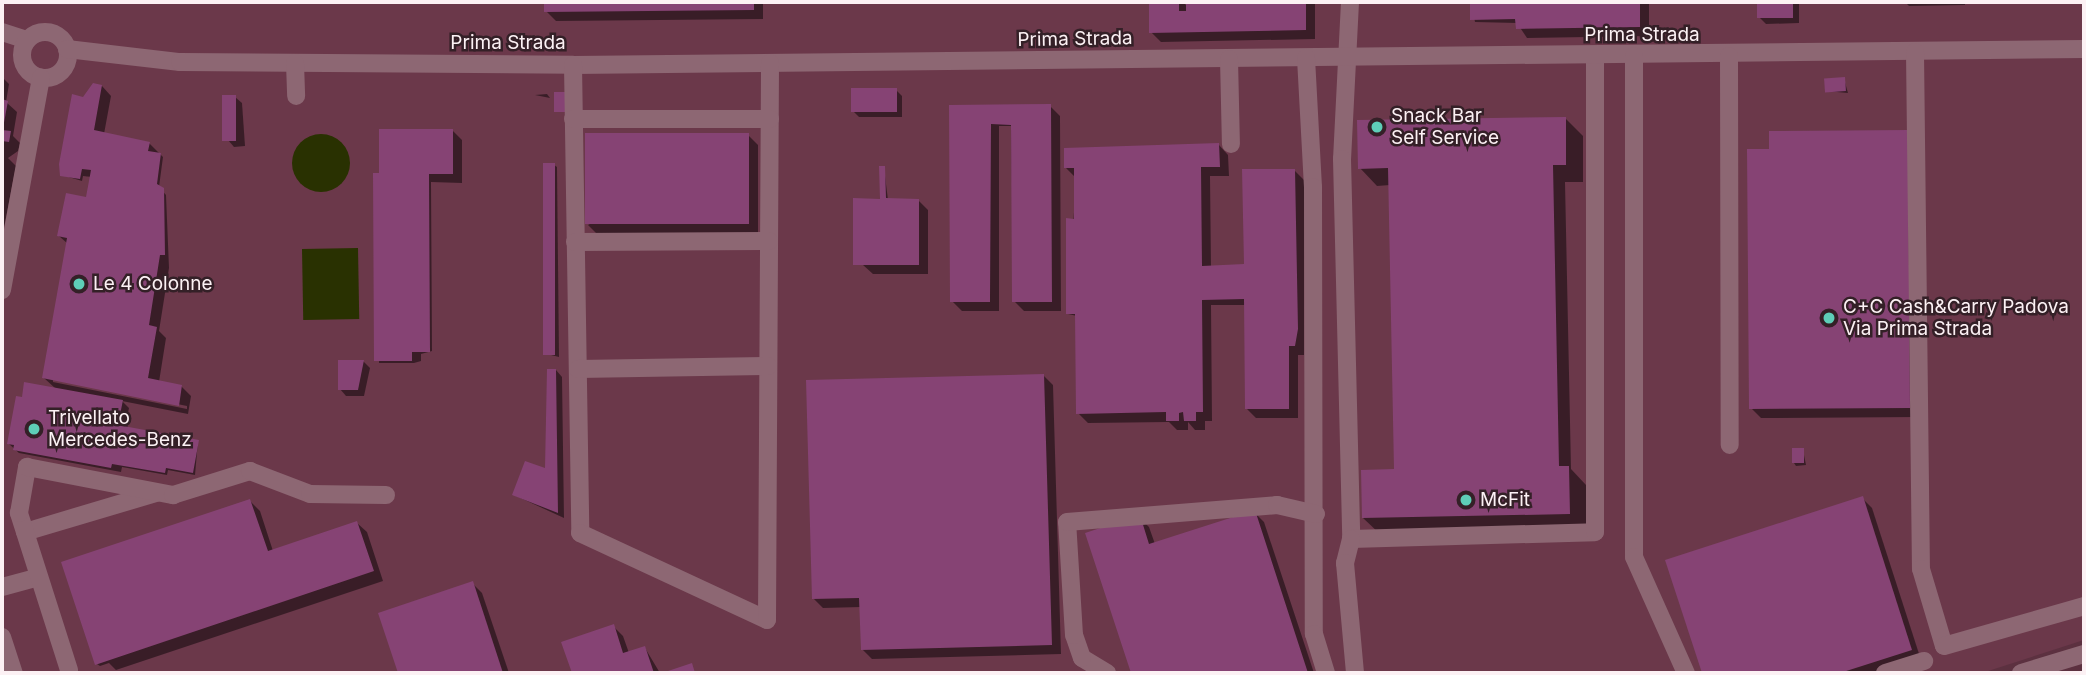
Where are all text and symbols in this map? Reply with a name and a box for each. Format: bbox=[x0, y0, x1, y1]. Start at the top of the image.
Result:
street label: Prima Strada bbox=[1584, 24, 1700, 46]
street label: Prima Strada bbox=[1017, 27, 1133, 51]
street label: Prima Strada bbox=[450, 32, 566, 54]
place label: Snack Bar Self Service bbox=[1391, 105, 1499, 149]
marker: Snack Bar Self Service bbox=[1369, 119, 1385, 135]
place label: Le 4 Colonne bbox=[93, 273, 213, 295]
marker: Le 4 Colonne bbox=[71, 276, 87, 292]
place label: C+C Cash&Carry Padova Via Prima Strada bbox=[1843, 296, 2069, 340]
marker: C+C Cash&Carry Padova Via Prima Strada bbox=[1821, 310, 1837, 326]
place label: Trivellato Mercedes-Benz bbox=[48, 407, 192, 451]
marker: Trivellato Mercedes-Benz bbox=[26, 421, 42, 437]
place label: McFit bbox=[1480, 489, 1530, 511]
marker: McFit bbox=[1458, 492, 1474, 508]

